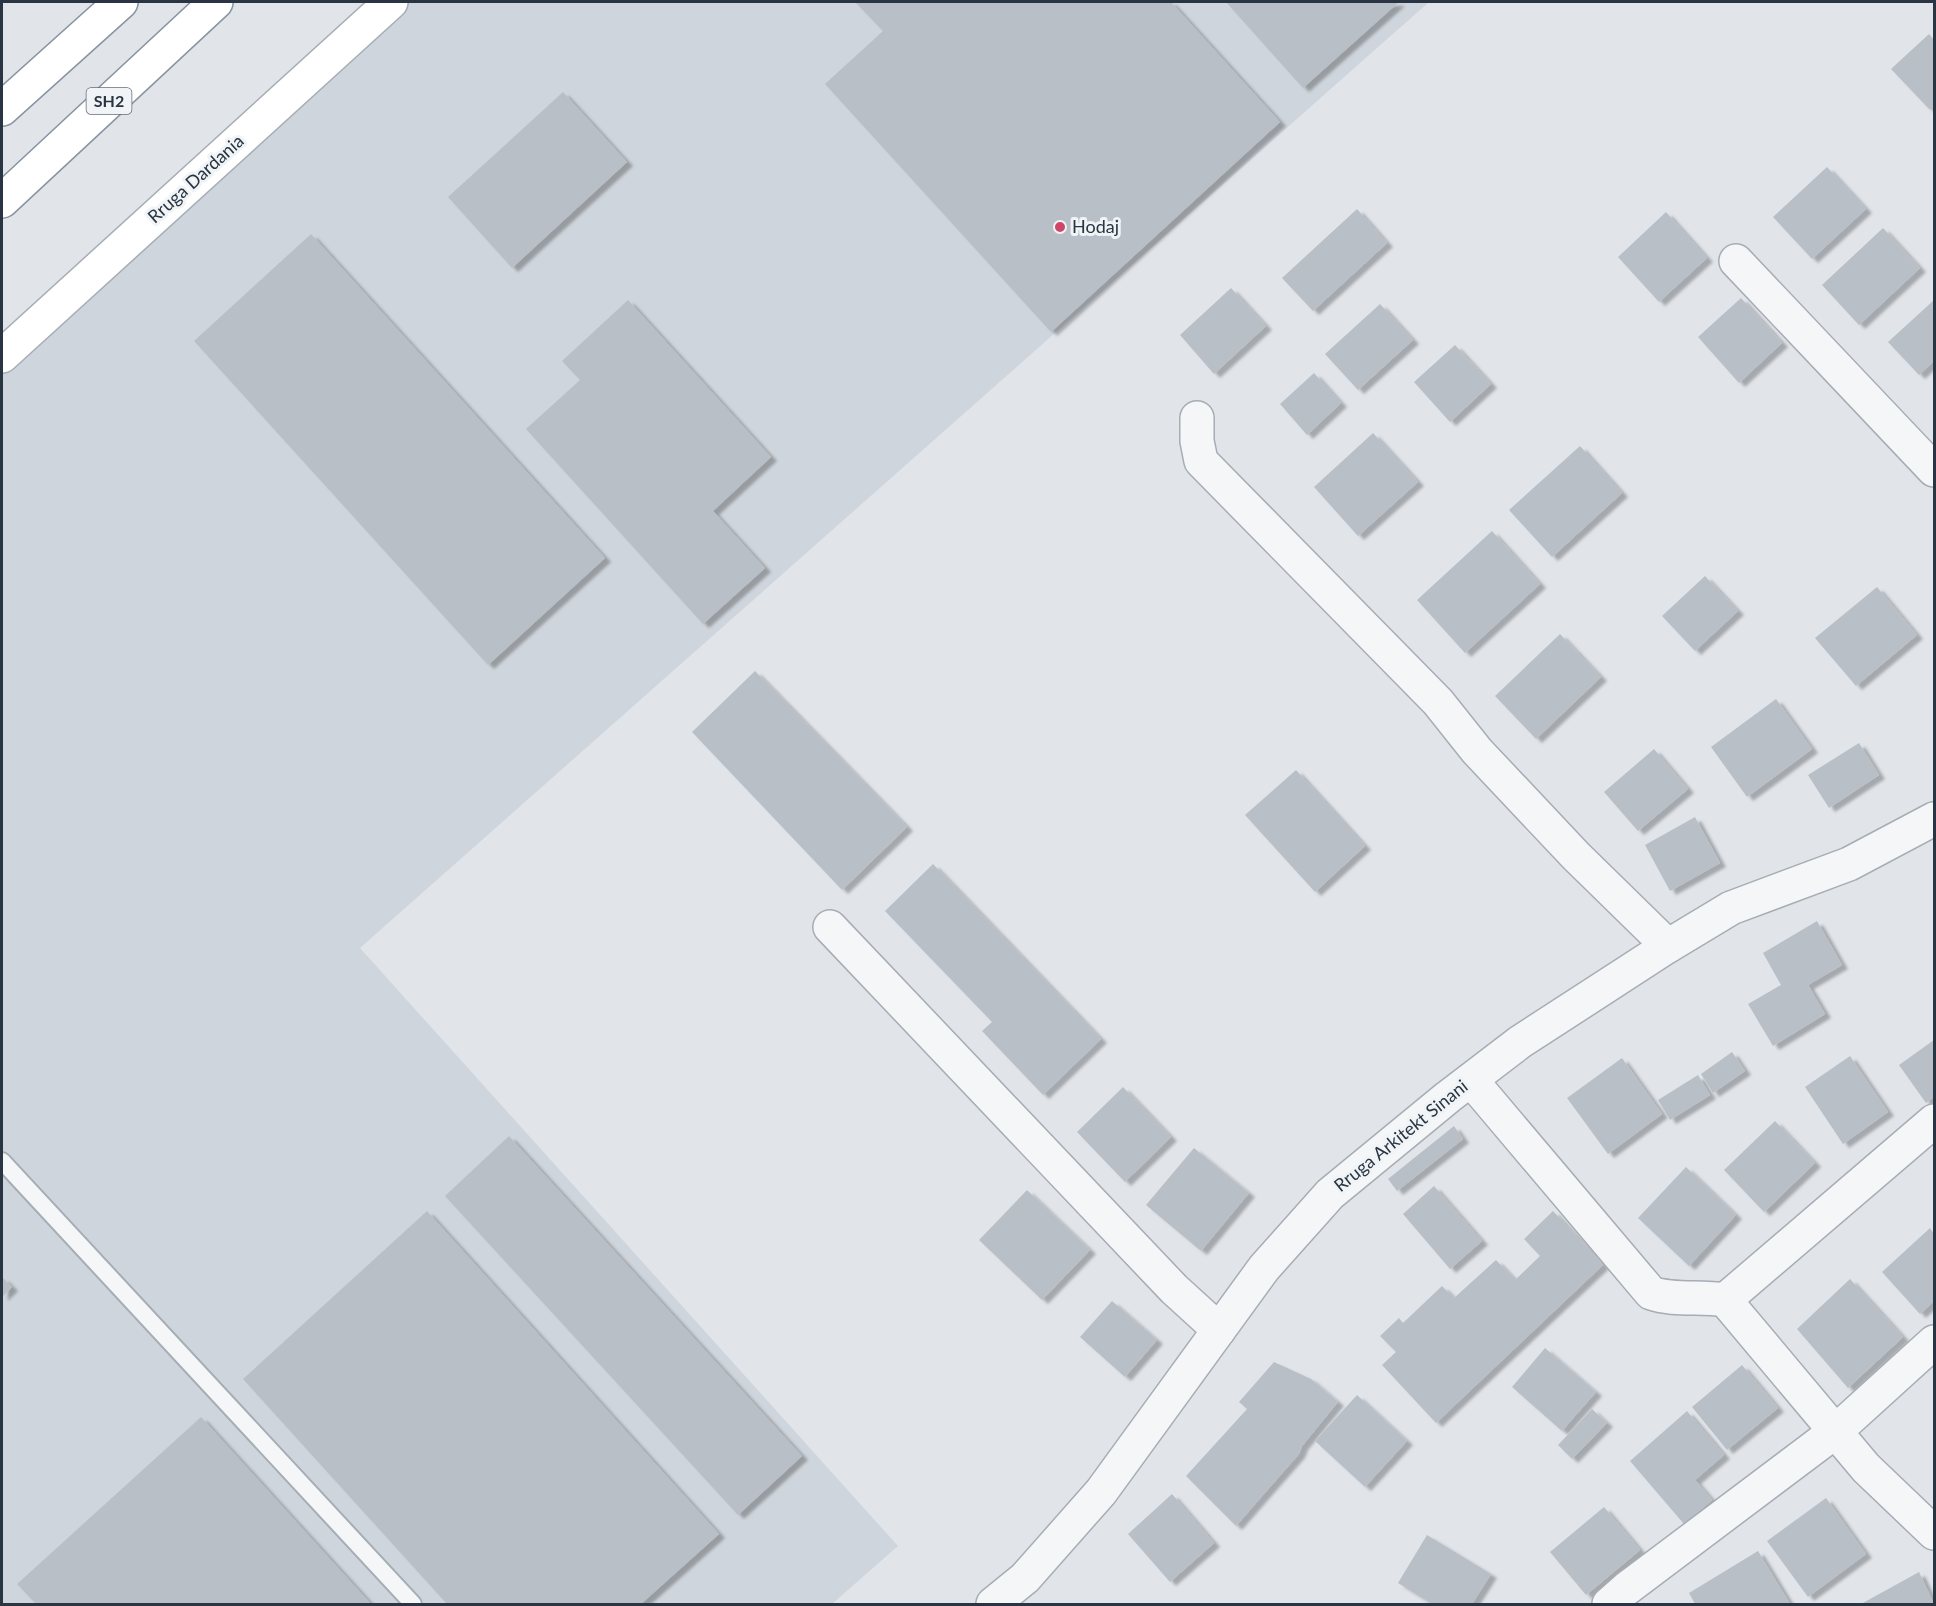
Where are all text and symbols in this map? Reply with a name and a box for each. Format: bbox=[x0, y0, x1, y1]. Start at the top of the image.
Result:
road number: SH2 bbox=[86, 88, 132, 114]
street label: Rruga Dardania bbox=[143, 129, 248, 227]
place label: Hodaj bbox=[1072, 215, 1119, 237]
marker: Hodaj bbox=[1053, 220, 1067, 234]
street label: Rruga Arkitekt Sinani bbox=[1329, 1075, 1472, 1196]

